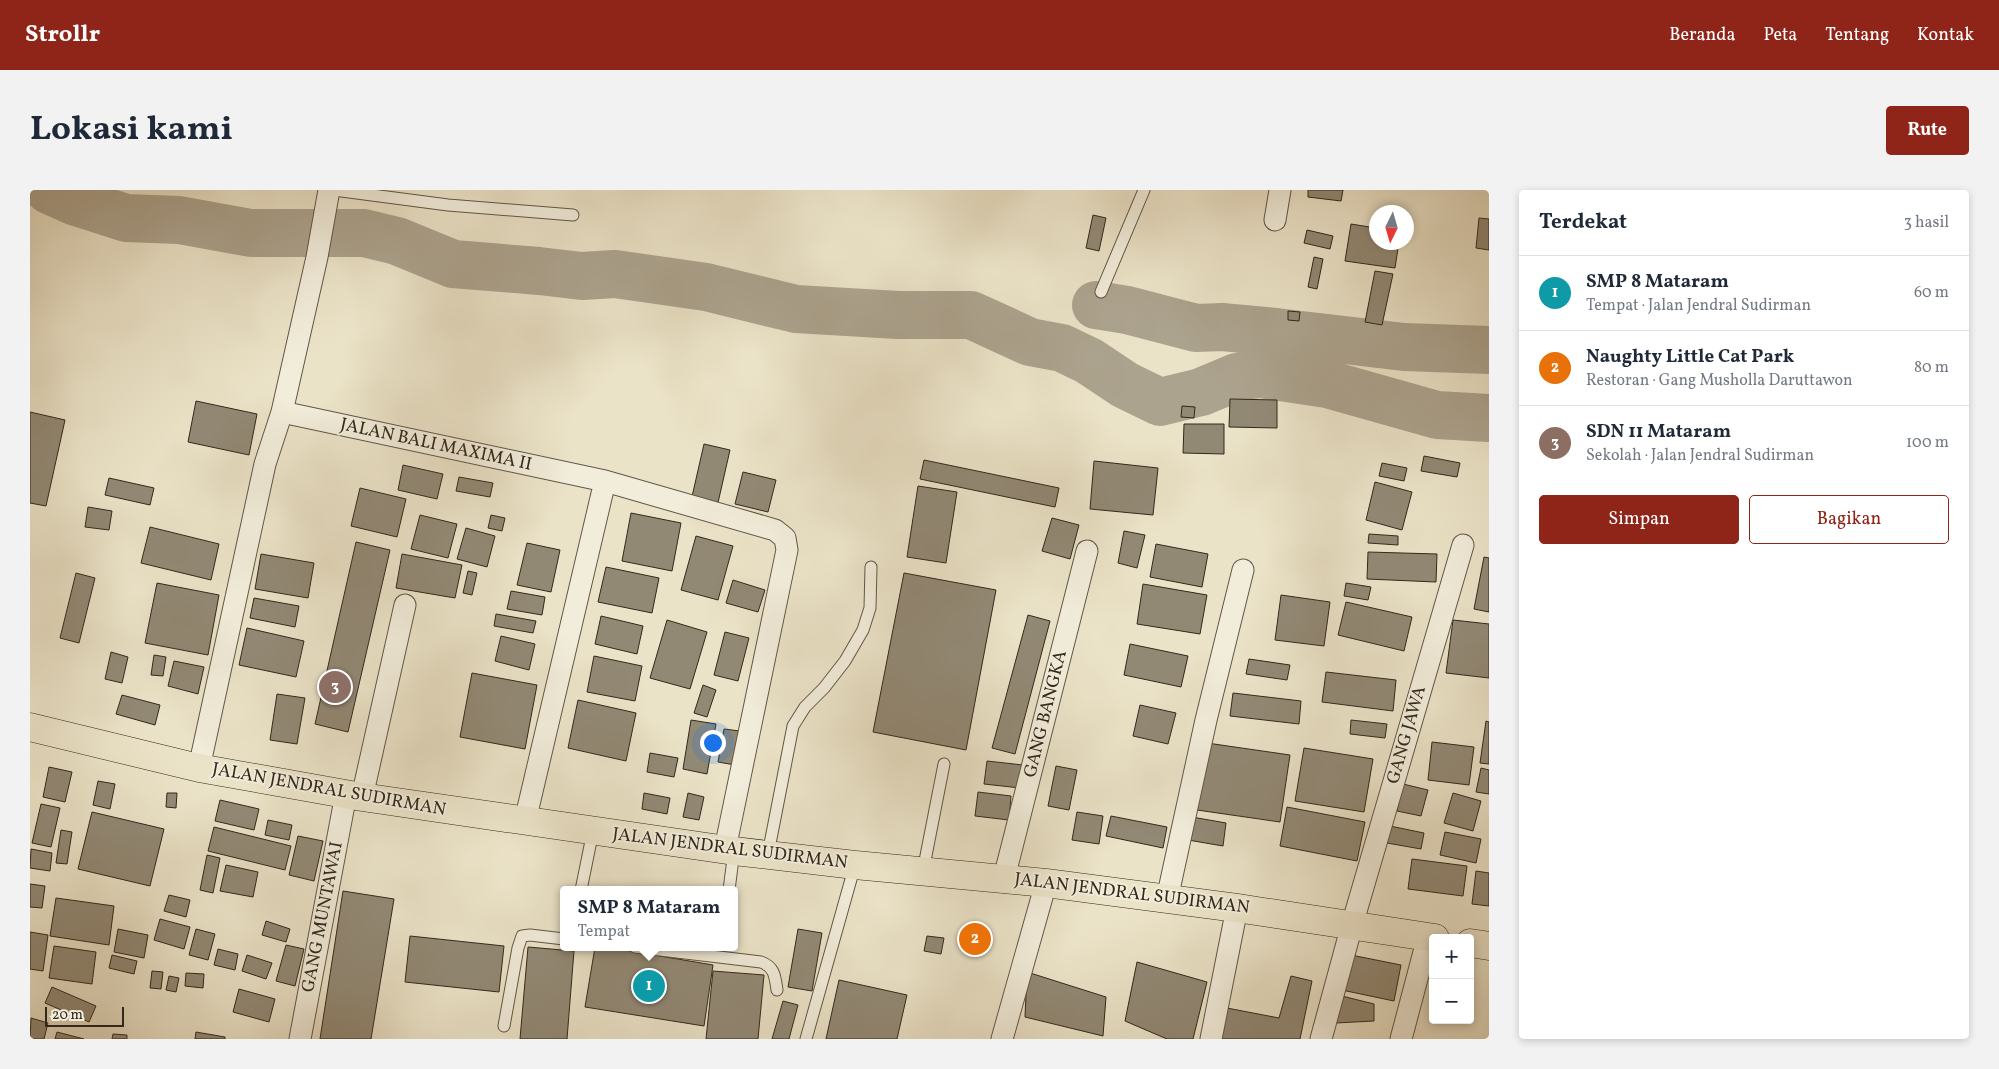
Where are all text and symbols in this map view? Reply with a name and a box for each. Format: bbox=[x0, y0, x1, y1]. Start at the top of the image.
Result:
text: Strollr bbox=[25, 18, 100, 52]
text: Beranda bbox=[1669, 23, 1735, 48]
text: Peta bbox=[1763, 23, 1797, 48]
text: Tentang bbox=[1825, 23, 1889, 48]
text: Kontak bbox=[1917, 23, 1974, 48]
text: Lokasi kami bbox=[30, 106, 233, 154]
button: Rute bbox=[1886, 106, 1969, 155]
north arrow bbox=[1369, 205, 1414, 250]
text: Terdekat bbox=[1539, 208, 1627, 237]
text: 3 hasil bbox=[1904, 212, 1949, 234]
text: SMP 8 Mataram bbox=[1586, 269, 1729, 295]
text: 1 bbox=[1552, 282, 1558, 304]
text: 60 m bbox=[1914, 282, 1949, 304]
text: Tempat · Jalan Jendral Sudirman bbox=[1586, 295, 1811, 317]
text: Naughty Little Cat Park bbox=[1586, 344, 1794, 370]
text: 2 bbox=[1551, 357, 1559, 379]
text: 80 m bbox=[1914, 357, 1949, 379]
text: Restoran · Gang Musholla Daruttawon bbox=[1586, 370, 1853, 392]
street label: JALAN BALI MAXIMA II bbox=[338, 412, 534, 478]
text: SDN 11 Mataram bbox=[1586, 419, 1731, 445]
text: 3 bbox=[1551, 432, 1559, 454]
text: 100 m bbox=[1906, 432, 1949, 454]
text: Sekolah · Jalan Jendral Sudirman bbox=[1586, 445, 1814, 467]
button: Simpan bbox=[1539, 495, 1739, 544]
button: Bagikan bbox=[1749, 495, 1949, 544]
street label: GANG BANGKA bbox=[1018, 648, 1074, 780]
pin: 3 bbox=[319, 668, 351, 706]
street label: GANG JAWA bbox=[1381, 683, 1433, 787]
your location bbox=[700, 730, 726, 756]
street label: JALAN JENDRAL SUDIRMAN bbox=[210, 757, 448, 823]
street label: JALAN JENDRAL SUDIRMAN bbox=[611, 822, 849, 876]
street label: GANG MUNTAWAI bbox=[296, 840, 350, 994]
street label: JALAN JENDRAL SUDIRMAN bbox=[1013, 867, 1251, 921]
popup bbox=[560, 886, 738, 951]
text: SMP 8 Mataram bbox=[578, 895, 720, 921]
pin: 2 bbox=[959, 920, 991, 958]
text: Tempat bbox=[578, 921, 630, 943]
map controls bbox=[1429, 934, 1474, 1024]
button: + bbox=[1429, 934, 1474, 979]
pin: 1 bbox=[633, 967, 665, 1005]
button: − bbox=[1429, 979, 1474, 1024]
scale bar bbox=[45, 1004, 124, 1027]
text: 20 m bbox=[52, 1006, 83, 1025]

